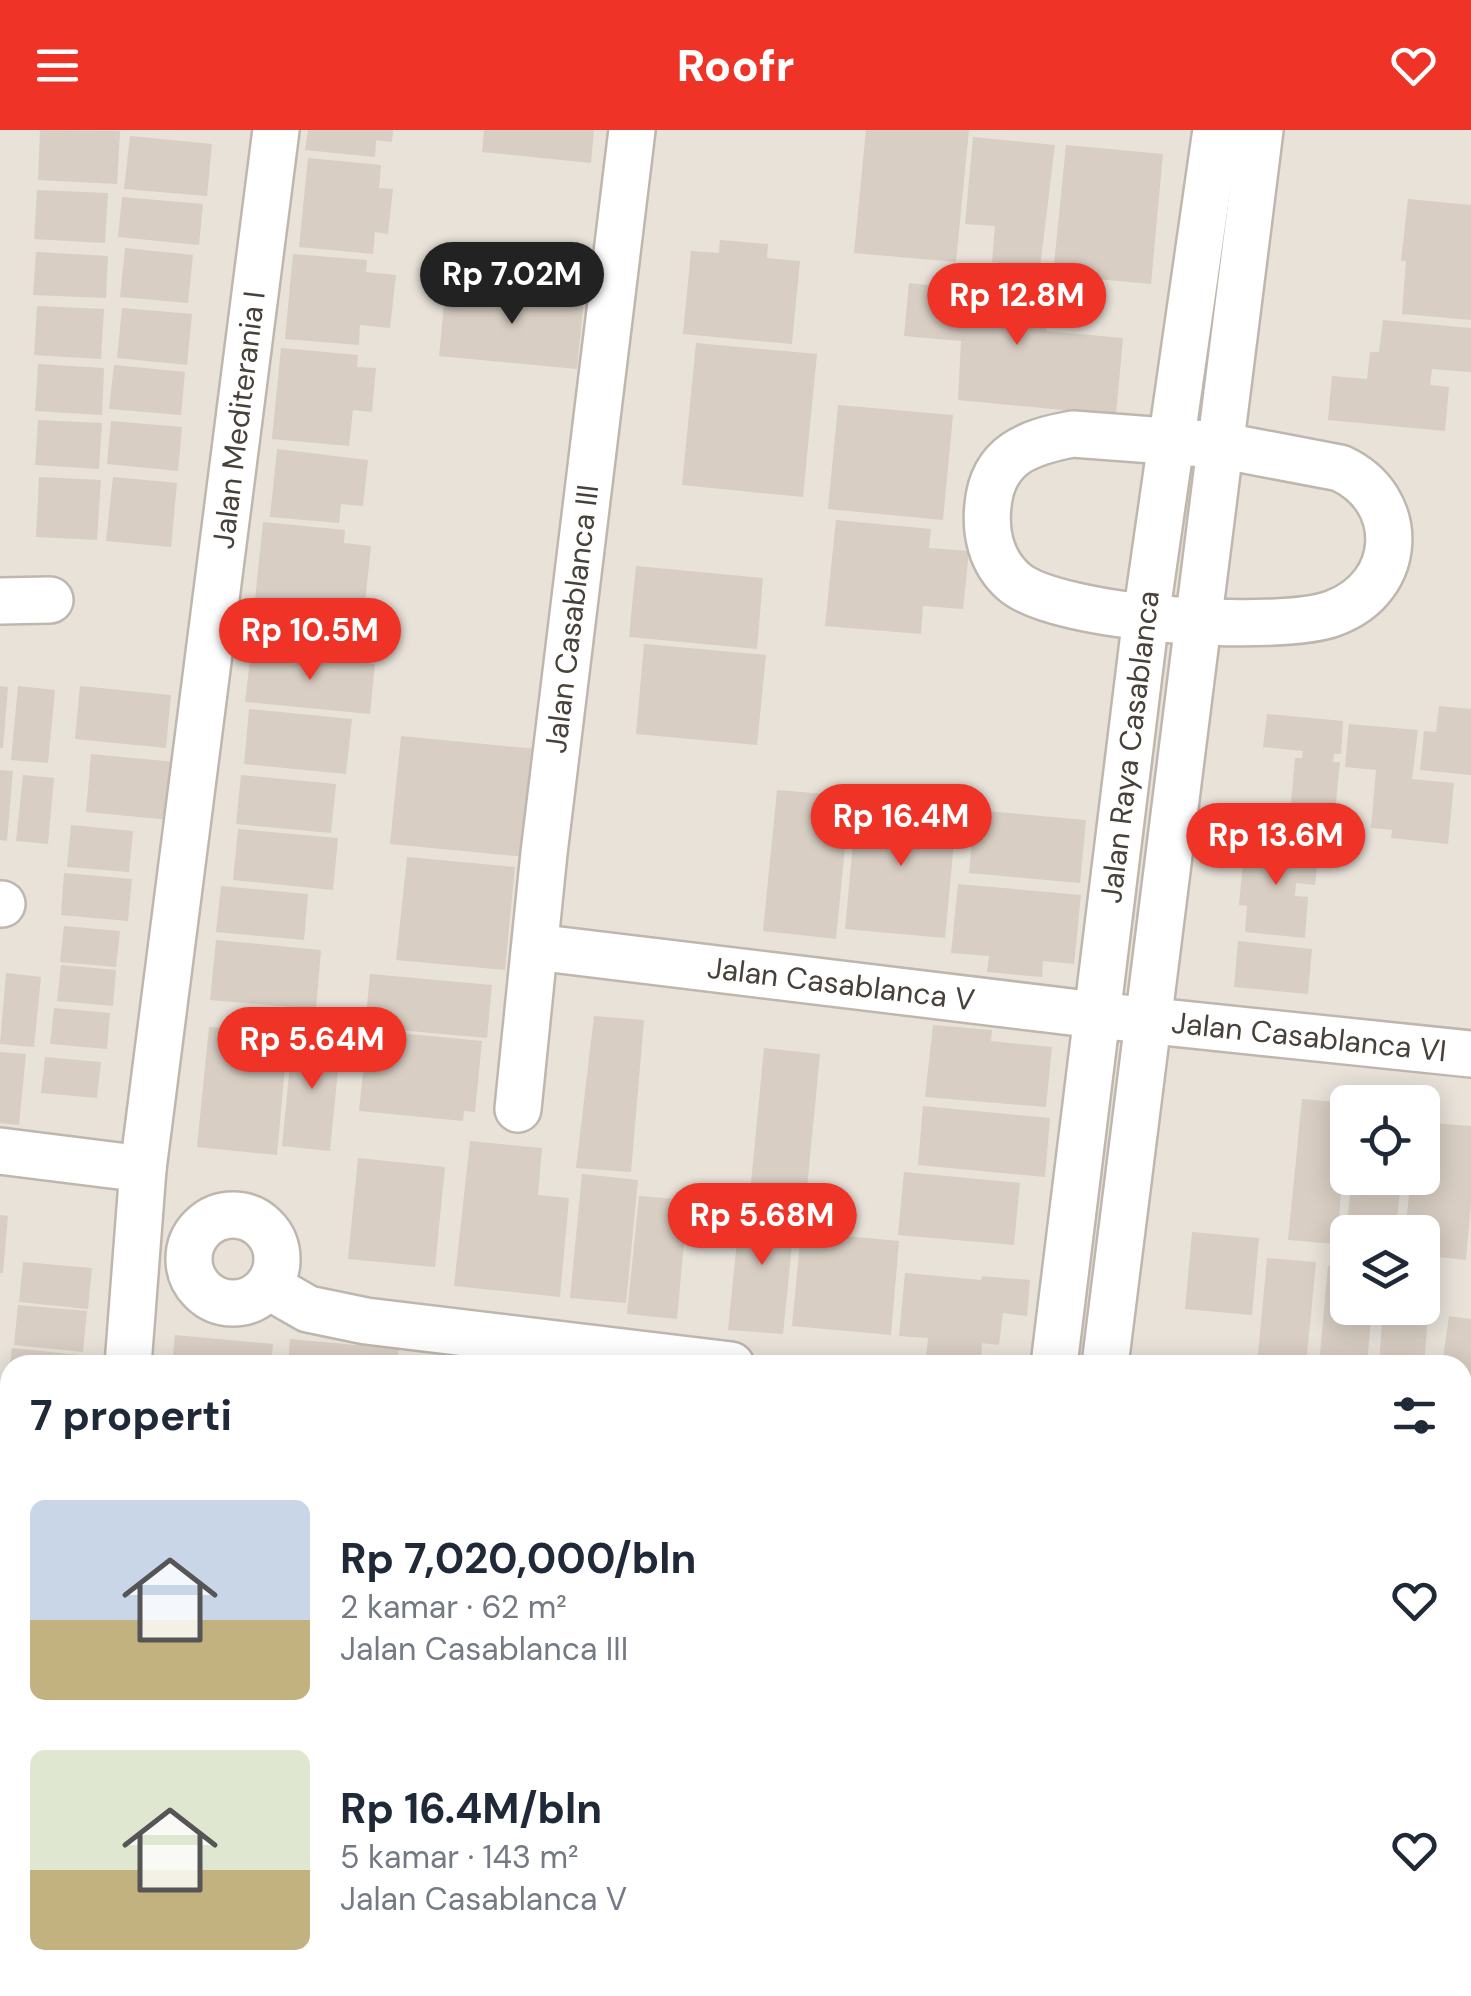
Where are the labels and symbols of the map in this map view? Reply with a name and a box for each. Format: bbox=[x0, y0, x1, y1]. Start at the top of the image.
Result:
pin: Rp 7.02M bbox=[409, 242, 615, 327]
pin: Rp 12.8M bbox=[914, 263, 1120, 348]
street label: Jalan Mediterania I bbox=[203, 289, 274, 551]
street label: Jalan Casablanca III bbox=[536, 482, 607, 755]
street label: Jalan Raya Casablanca bbox=[1091, 588, 1168, 905]
pin: Rp 10.5M bbox=[207, 598, 413, 683]
pin: Rp 16.4M bbox=[798, 784, 1004, 869]
pin: Rp 13.6M bbox=[1173, 803, 1379, 888]
street label: Jalan Casablanca V bbox=[705, 948, 977, 1019]
street label: Jalan Casablanca VI bbox=[1170, 1003, 1449, 1070]
pin: Rp 5.64M bbox=[209, 1007, 415, 1092]
pin: Rp 5.68M bbox=[659, 1183, 865, 1268]

